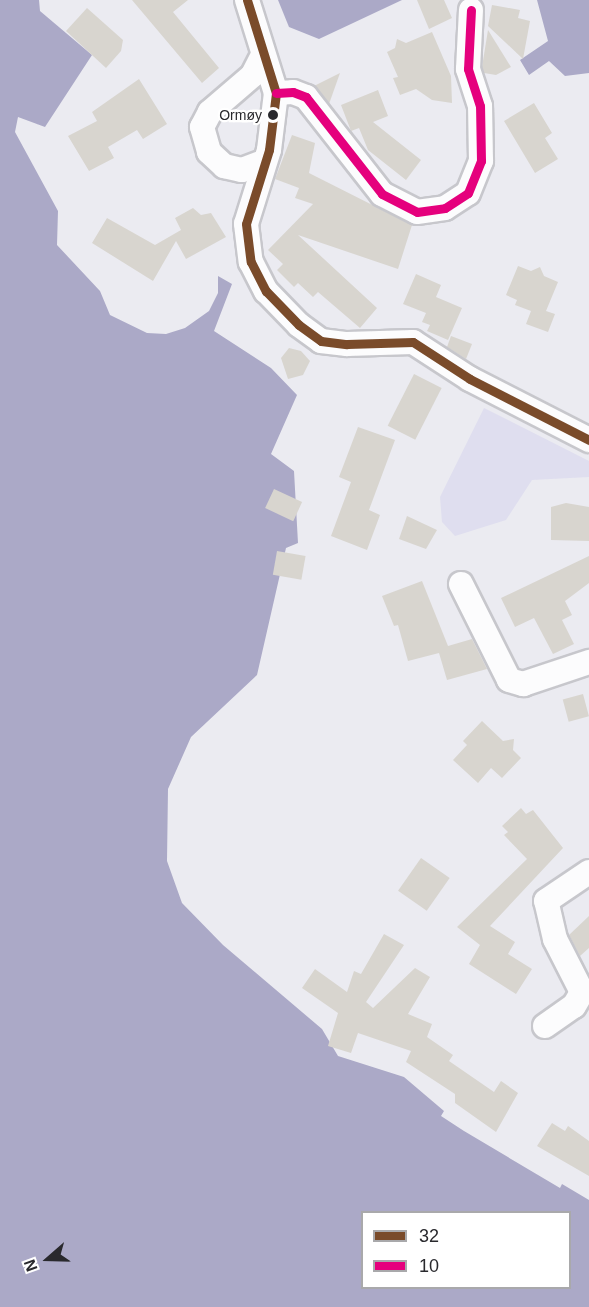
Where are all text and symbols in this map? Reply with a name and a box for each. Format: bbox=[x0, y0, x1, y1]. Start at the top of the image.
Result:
place label: Ormøy bbox=[219, 107, 262, 123]
marker: Ormøy bbox=[267, 109, 279, 121]
legend bbox=[361, 1211, 571, 1289]
text: 32 bbox=[419, 1226, 439, 1246]
north arrow bbox=[18, 1229, 78, 1289]
text: 10 bbox=[419, 1256, 439, 1276]
text: N bbox=[21, 1257, 41, 1274]

